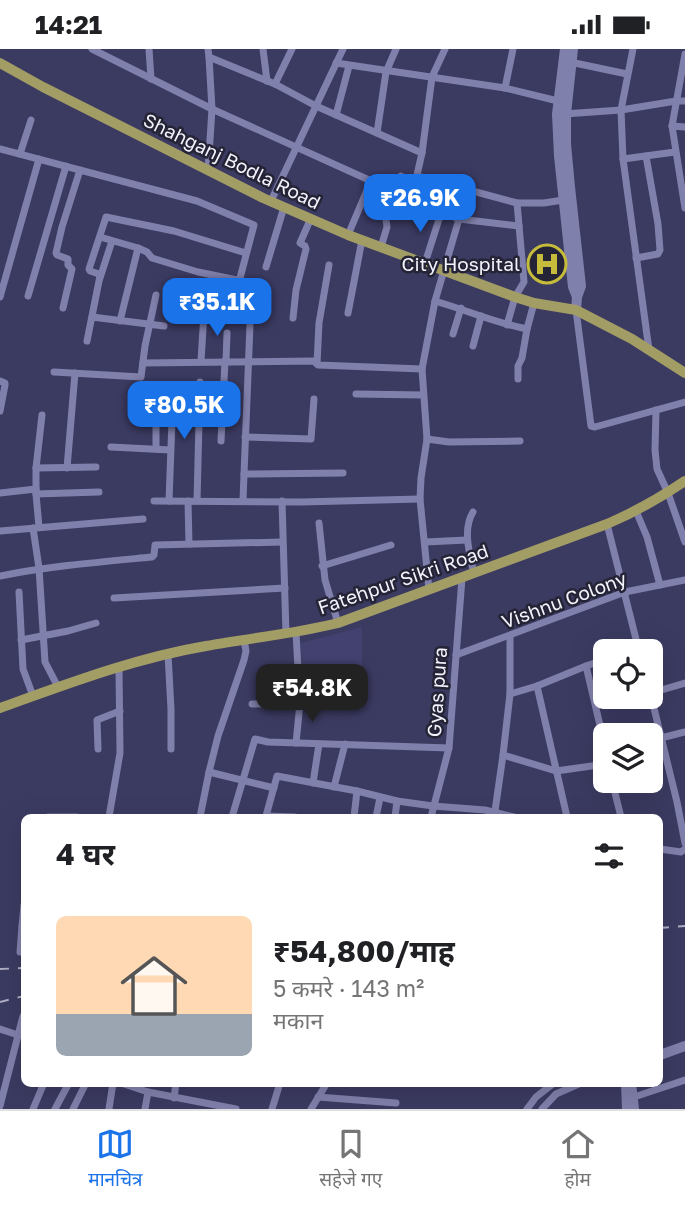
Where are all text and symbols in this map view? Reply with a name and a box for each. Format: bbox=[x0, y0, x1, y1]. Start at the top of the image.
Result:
text: 14:21 bbox=[35, 9, 102, 40]
street label: Shahganj Bodla Road bbox=[140, 108, 325, 213]
pin: ₹26.9K bbox=[363, 174, 477, 234]
text: ₹26.9K bbox=[380, 183, 460, 211]
hospital icon: City Hospital bbox=[526, 243, 568, 285]
place label: City Hospital bbox=[402, 252, 520, 275]
pin: ₹35.1K bbox=[160, 279, 274, 338]
text: ₹35.1K bbox=[178, 287, 256, 315]
pin: ₹80.5K bbox=[127, 381, 241, 441]
text: ₹80.5K bbox=[144, 390, 224, 418]
street label: Fatehpur Sikri Road bbox=[315, 539, 491, 619]
street label: Vishnu Colony bbox=[498, 566, 630, 633]
map controls bbox=[593, 639, 663, 793]
button: locate bbox=[593, 639, 663, 709]
street label: Gyas pura bbox=[422, 646, 451, 738]
pin: ₹54.8K bbox=[255, 665, 369, 724]
text: ₹54.8K bbox=[272, 673, 352, 701]
button: layers bbox=[593, 723, 663, 793]
text: 4 घर bbox=[56, 836, 115, 872]
icon: filters bbox=[590, 837, 628, 875]
text: ₹54,800/माह bbox=[273, 933, 455, 969]
icon: home bbox=[112, 944, 196, 1028]
text: 5 कमरे · 143 m² bbox=[273, 974, 424, 1002]
text: मकान bbox=[273, 1006, 323, 1034]
tab: मानचित्र bbox=[88, 1125, 143, 1194]
tab: सहेजे गए bbox=[319, 1125, 382, 1194]
tab: होम bbox=[559, 1125, 597, 1194]

